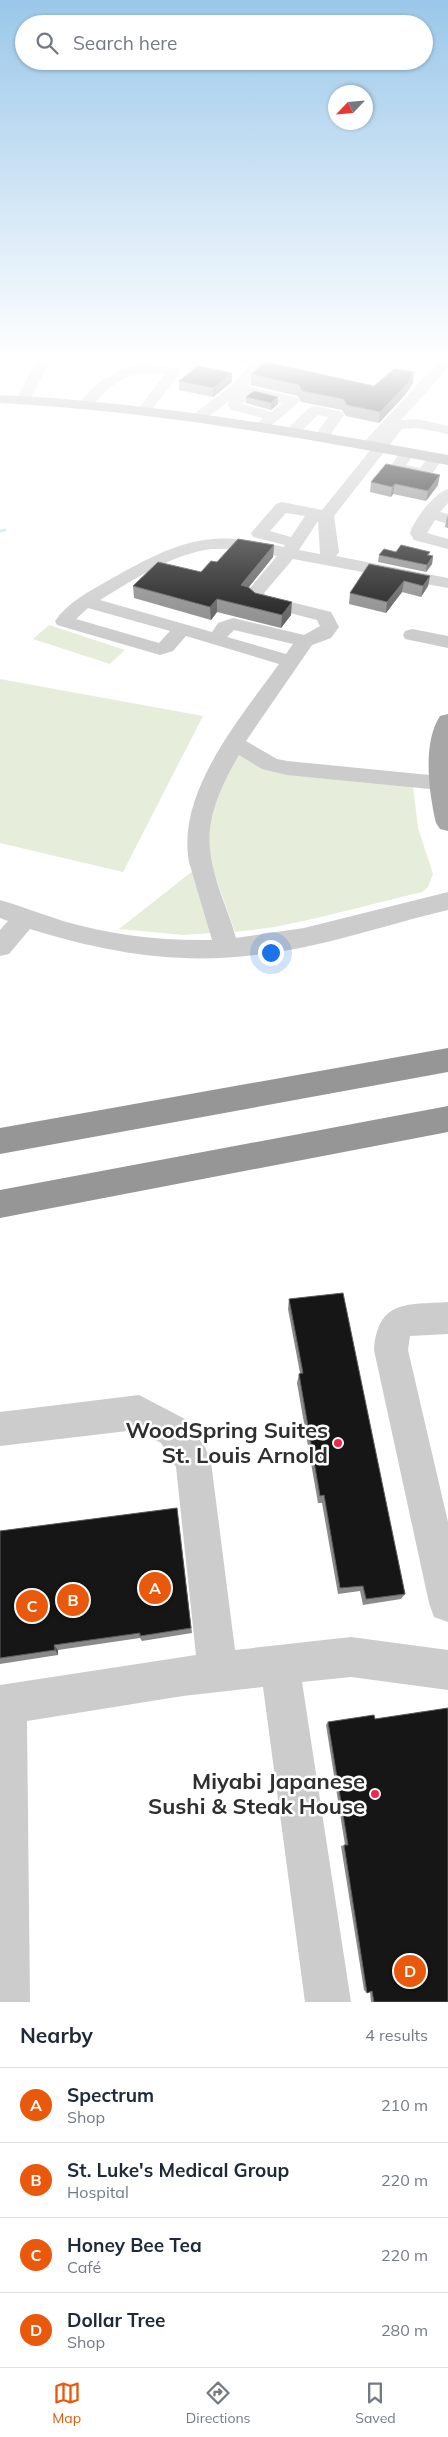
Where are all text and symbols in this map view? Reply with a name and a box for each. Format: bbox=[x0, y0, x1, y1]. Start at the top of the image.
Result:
search box bbox=[15, 15, 433, 70]
icon: search bbox=[33, 29, 61, 57]
text: Search here bbox=[73, 31, 177, 55]
north arrow bbox=[328, 85, 373, 130]
your location bbox=[258, 940, 284, 966]
place label: WoodSpring Suites St. Louis Arnold bbox=[125, 1416, 328, 1469]
marker: WoodSpring Suites St. Louis Arnold bbox=[332, 1437, 344, 1449]
pin: A bbox=[139, 1569, 171, 1607]
pin: B bbox=[57, 1581, 89, 1619]
pin: C bbox=[16, 1587, 48, 1625]
place label: Miyabi Japanese Sushi & Steak House bbox=[148, 1767, 365, 1820]
marker: Miyabi Japanese Sushi & Steak House bbox=[369, 1788, 381, 1800]
pin: D bbox=[394, 1952, 426, 1990]
text: Nearby bbox=[20, 2022, 93, 2048]
text: 4 results bbox=[365, 2025, 428, 2045]
text: Spectrum bbox=[67, 2083, 154, 2107]
text: A bbox=[30, 2095, 42, 2115]
text: 210 m bbox=[381, 2095, 428, 2115]
text: Shop bbox=[67, 2107, 105, 2127]
text: St. Luke's Medical Group bbox=[67, 2158, 289, 2182]
text: B bbox=[30, 2170, 42, 2190]
text: 220 m bbox=[381, 2170, 428, 2190]
text: Hospital bbox=[67, 2182, 129, 2202]
text: Honey Bee Tea bbox=[67, 2233, 202, 2257]
text: C bbox=[31, 2245, 41, 2265]
text: 220 m bbox=[381, 2245, 428, 2265]
text: Café bbox=[67, 2257, 101, 2277]
text: Dollar Tree bbox=[67, 2308, 166, 2332]
text: D bbox=[30, 2320, 42, 2340]
text: 280 m bbox=[381, 2320, 428, 2340]
text: Shop bbox=[67, 2332, 105, 2352]
tab: Map bbox=[52, 2379, 81, 2427]
tab: Directions bbox=[186, 2379, 251, 2427]
tab: Saved bbox=[355, 2379, 396, 2427]

